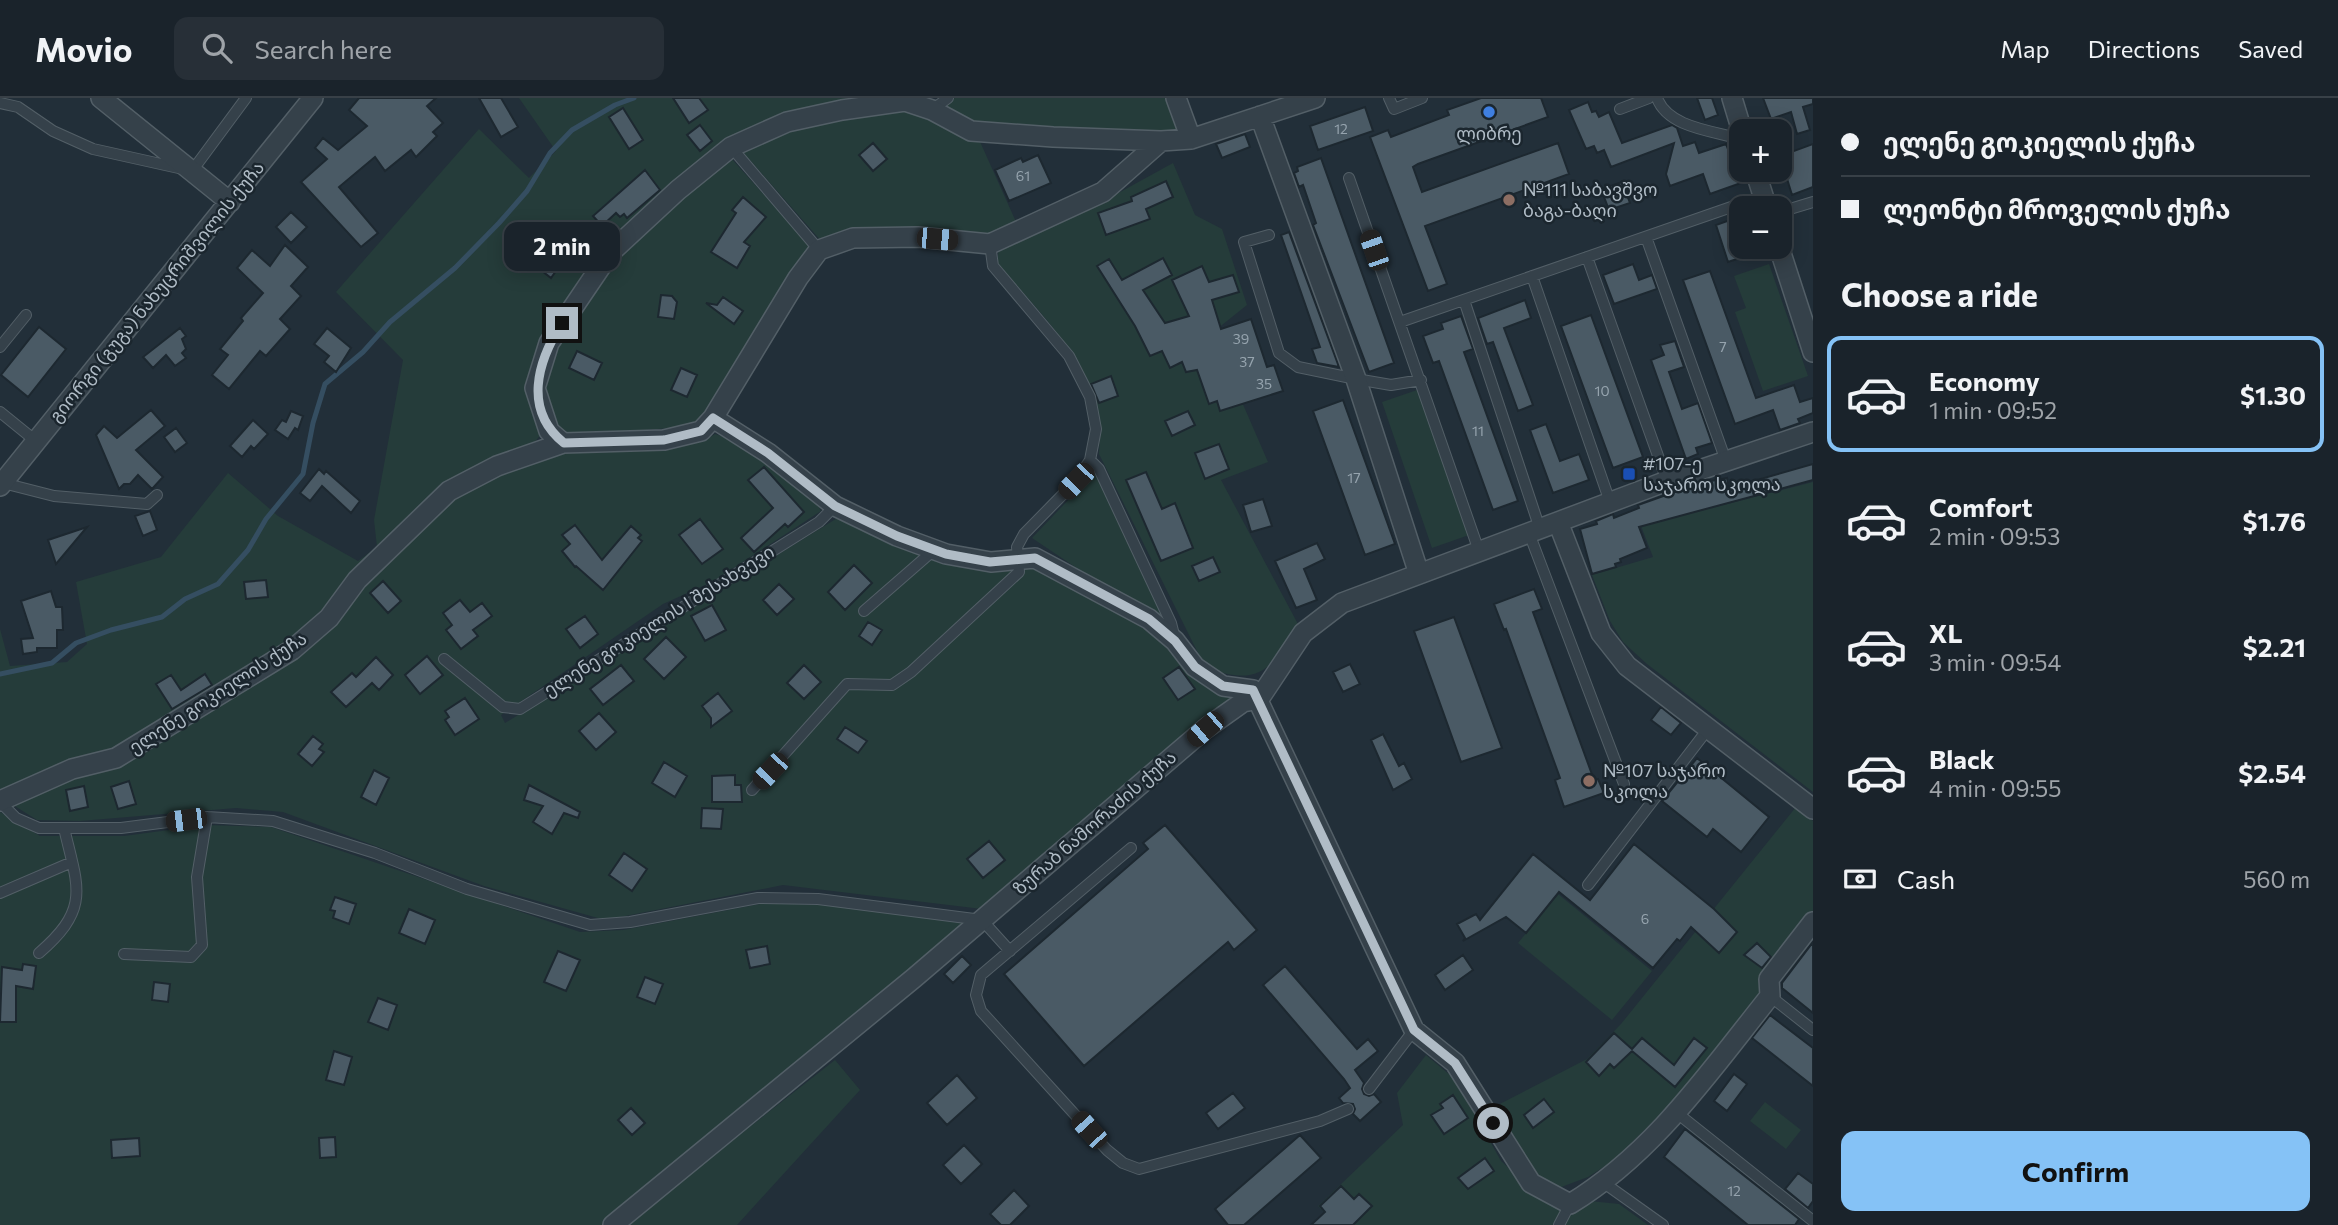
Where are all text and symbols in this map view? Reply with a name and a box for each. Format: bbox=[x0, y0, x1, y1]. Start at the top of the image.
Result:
search box bbox=[174, 17, 664, 80]
text: Movio bbox=[35, 28, 132, 69]
icon: search bbox=[198, 29, 236, 67]
text: Search here bbox=[254, 33, 392, 64]
text: Map bbox=[2000, 34, 2050, 63]
text: Directions bbox=[2088, 34, 2200, 63]
text: Saved bbox=[2238, 34, 2303, 63]
marker: ლიბრე bbox=[1481, 104, 1497, 120]
map controls bbox=[1729, 119, 1792, 259]
button: + bbox=[1729, 119, 1792, 182]
house number: 12 bbox=[1334, 120, 1348, 137]
place label: ლიბრე bbox=[1456, 122, 1522, 145]
text: ელენე გოკიელის ქუჩა bbox=[1883, 126, 2195, 157]
street label: გიორგი (გუგა) ნახუცრიშვილის ქუჩა bbox=[44, 157, 269, 427]
house number: 61 bbox=[1016, 167, 1030, 184]
place label: №111 საბავშვო ბაგა-ბაღი bbox=[1523, 178, 1657, 222]
marker: №111 საბავშვო ბაგა-ბაღი bbox=[1501, 192, 1517, 208]
text: ლეონტი მროველის ქუჩა bbox=[1883, 193, 2230, 224]
button: − bbox=[1729, 196, 1792, 259]
callout: 2 min bbox=[504, 222, 620, 271]
car bbox=[916, 227, 959, 251]
car bbox=[1358, 227, 1391, 273]
text: 2 min bbox=[533, 232, 591, 260]
text: Choose a ride bbox=[1841, 274, 2038, 314]
route end bbox=[546, 307, 578, 339]
house number: 39 bbox=[1233, 330, 1249, 347]
house number: 7 bbox=[1719, 338, 1727, 355]
house number: 37 bbox=[1239, 353, 1255, 370]
icon: car bbox=[1845, 363, 1908, 426]
text: Economy bbox=[1929, 365, 2040, 396]
house number: 35 bbox=[1256, 375, 1272, 392]
text: $1.30 bbox=[2240, 379, 2306, 410]
house number: 10 bbox=[1594, 382, 1610, 399]
text: 1 min · 09:52 bbox=[1929, 396, 2057, 424]
house number: 11 bbox=[1472, 422, 1484, 439]
place label: #107-ე საჯარო სკოლა bbox=[1643, 452, 1781, 496]
car bbox=[1054, 459, 1099, 503]
marker: #107-ე საჯარო სკოლა bbox=[1621, 466, 1637, 482]
house number: 17 bbox=[1347, 469, 1361, 486]
icon: car bbox=[1845, 489, 1908, 552]
text: Comfort bbox=[1929, 491, 2032, 522]
text: $1.76 bbox=[2243, 505, 2306, 536]
text: 2 min · 09:53 bbox=[1929, 522, 2060, 550]
street label: ელენე გოკიელის I შესახვევი bbox=[539, 540, 778, 701]
icon: car bbox=[1845, 615, 1908, 678]
text: XL bbox=[1929, 617, 1963, 648]
street label: ელენე გოკიელის ქუჩა bbox=[125, 627, 311, 759]
text: $2.21 bbox=[2243, 631, 2306, 662]
text: 3 min · 09:54 bbox=[1929, 648, 2061, 676]
car bbox=[1183, 707, 1228, 751]
icon: car bbox=[1845, 741, 1908, 804]
text: Black bbox=[1929, 743, 1995, 774]
street label: ზურაბ ნამორაძის ქუჩა bbox=[1008, 746, 1181, 900]
car bbox=[748, 748, 793, 794]
text: $2.54 bbox=[2238, 757, 2306, 788]
place label: №107 საჯარო სკოლა bbox=[1603, 759, 1726, 803]
marker: №107 საჯარო სკოლა bbox=[1581, 773, 1597, 789]
text: 4 min · 09:55 bbox=[1929, 774, 2061, 802]
car bbox=[164, 807, 209, 833]
icon: cash bbox=[1841, 860, 1879, 898]
text: Cash bbox=[1897, 863, 1955, 894]
text: 560 m bbox=[2243, 865, 2310, 893]
house number: 6 bbox=[1641, 910, 1649, 927]
car bbox=[1068, 1107, 1111, 1153]
route start bbox=[1477, 1107, 1509, 1139]
button: Confirm bbox=[1841, 1131, 2310, 1211]
house number: 12 bbox=[1727, 1182, 1741, 1199]

